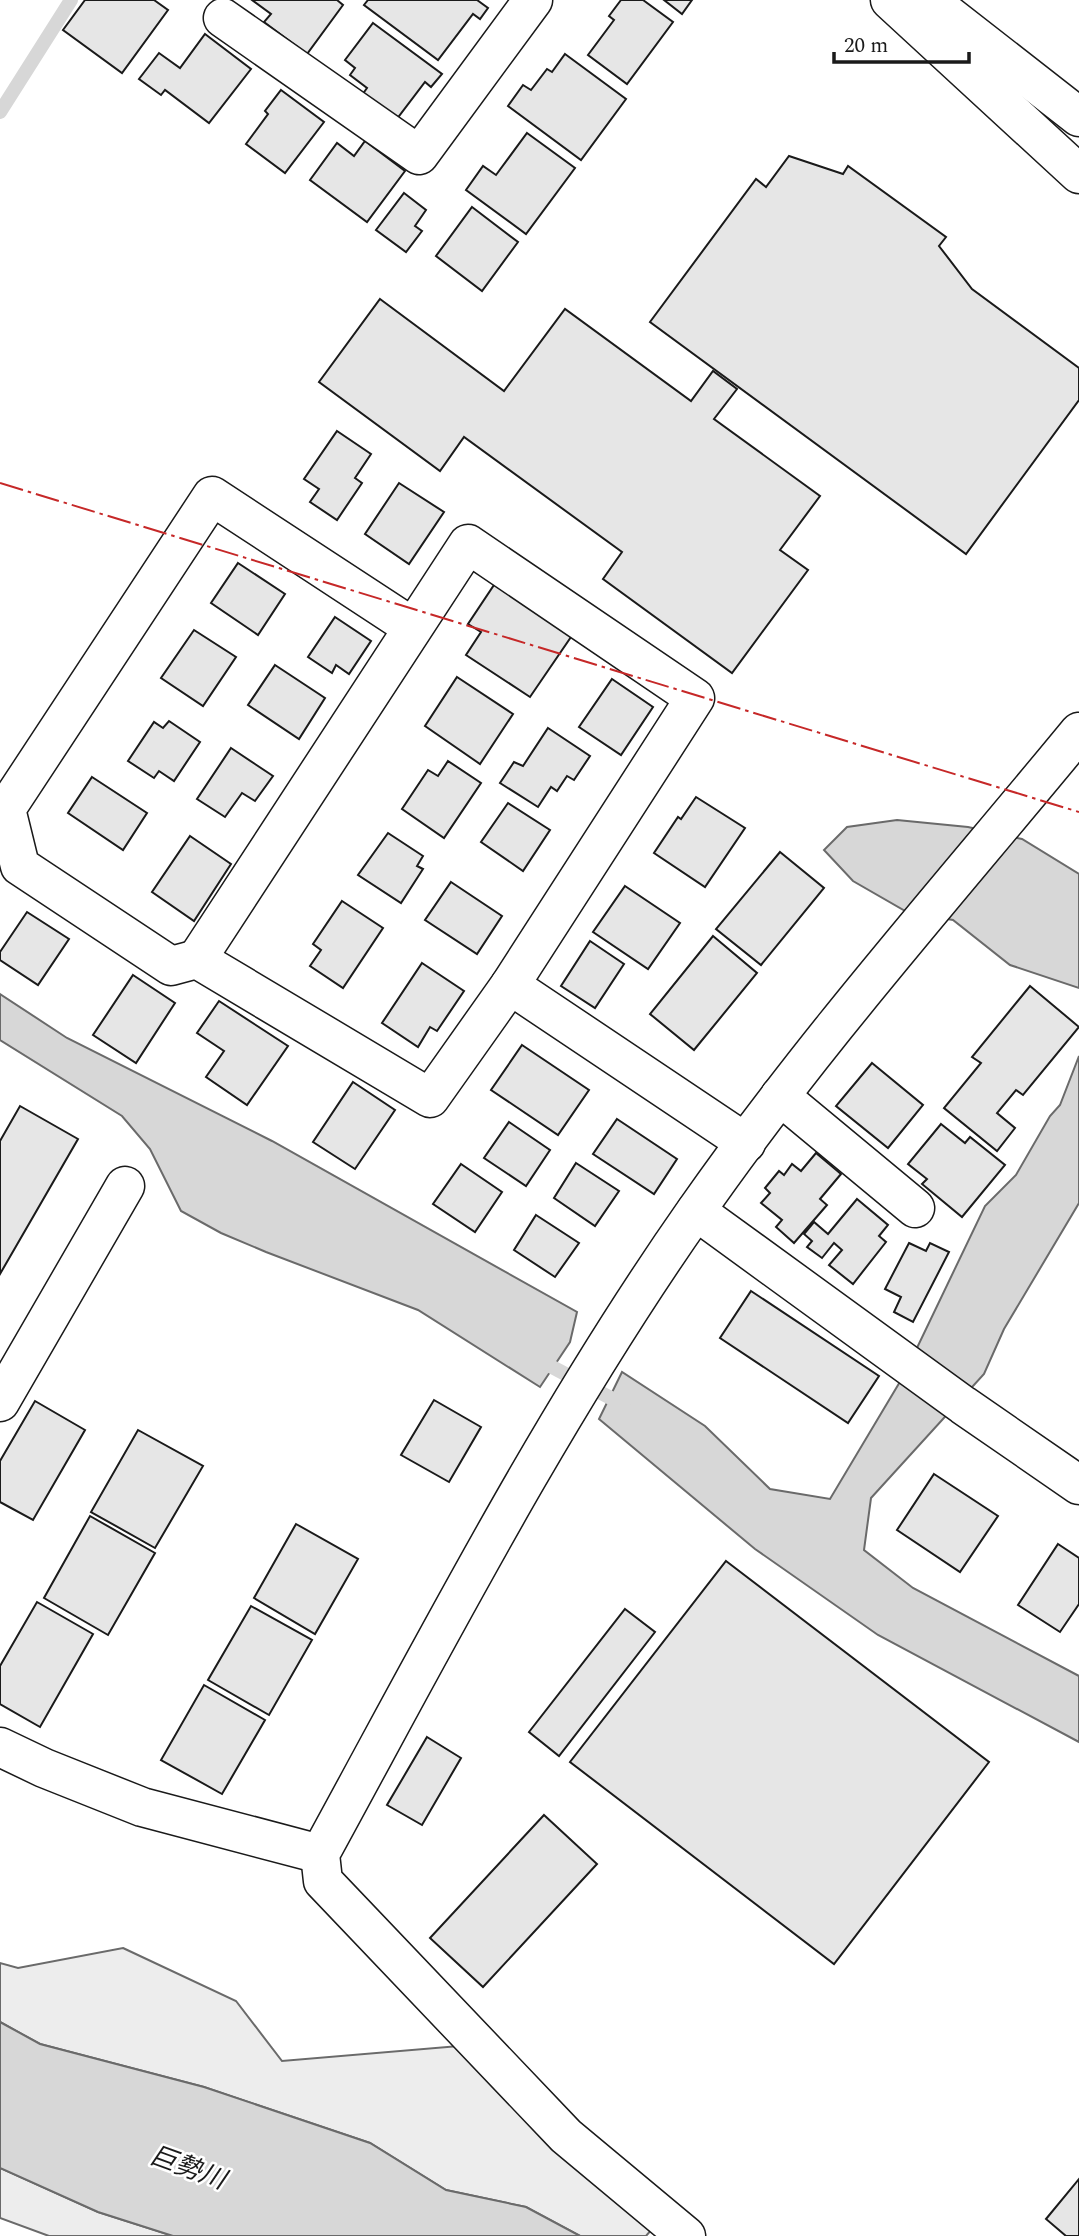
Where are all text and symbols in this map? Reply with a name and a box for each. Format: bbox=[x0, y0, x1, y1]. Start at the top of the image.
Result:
scale bar bbox=[834, 21, 969, 65]
text: 20 m bbox=[844, 30, 888, 62]
water label: 巨勢川 bbox=[144, 2136, 234, 2201]

